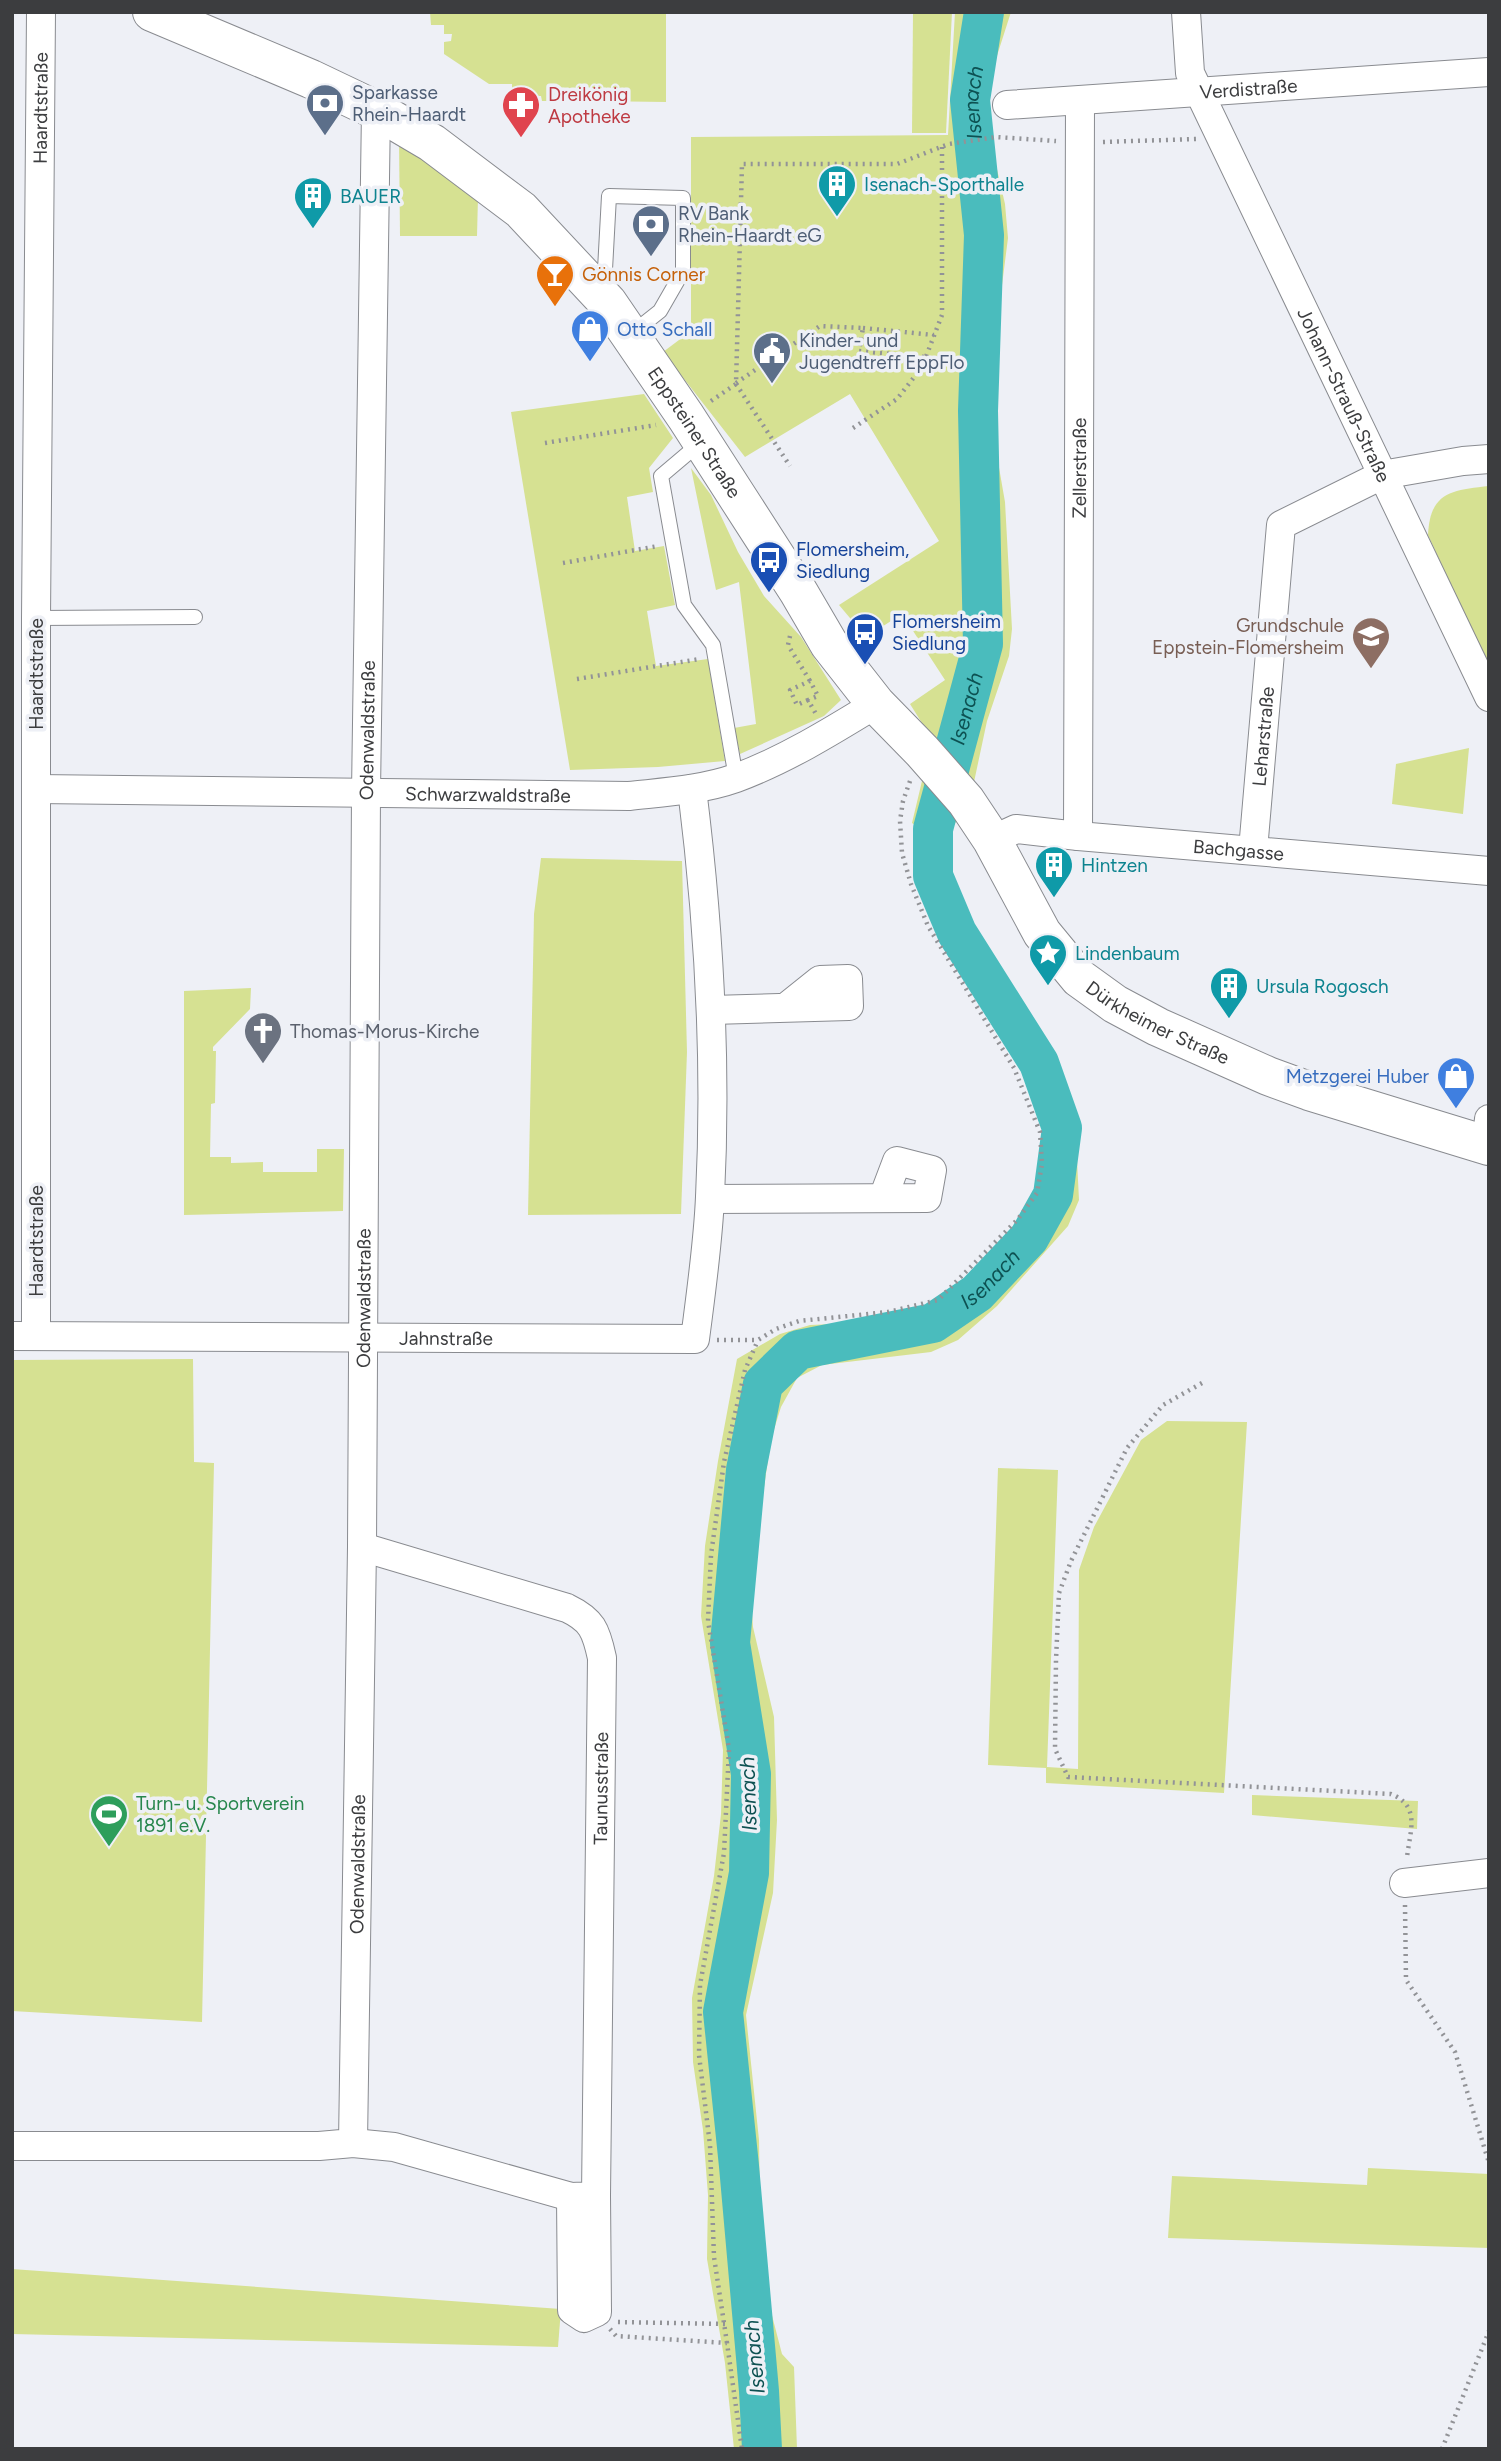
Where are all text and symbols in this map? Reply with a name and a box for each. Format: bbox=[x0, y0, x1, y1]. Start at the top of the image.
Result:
street label: Haardtstraße bbox=[28, 52, 52, 164]
water label: Isenach bbox=[958, 64, 988, 141]
street label: Verdistraße bbox=[1199, 74, 1298, 103]
place label: Sparkasse Rhein-Haardt bbox=[352, 81, 466, 126]
bank icon: Sparkasse Rhein-Haardt bbox=[304, 82, 346, 137]
place label: Dreikönig Apotheke bbox=[548, 83, 631, 128]
pharmacy icon: Dreikönig Apotheke bbox=[500, 84, 542, 139]
building icon: Isenach-Sporthalle bbox=[816, 163, 858, 218]
place label: Isenach-Sporthalle bbox=[864, 173, 1024, 196]
building icon: BAUER bbox=[292, 175, 334, 230]
place label: BAUER bbox=[340, 185, 401, 208]
place label: RV Bank Rhein-Haardt eG bbox=[678, 202, 822, 247]
bank icon: RV Bank Rhein-Haardt eG bbox=[630, 203, 672, 258]
bar icon: Gönnis Corner bbox=[534, 253, 576, 308]
place label: Gönnis Corner bbox=[582, 263, 706, 286]
street label: Johann-Strauß-Straße bbox=[1293, 304, 1396, 486]
shop icon: Otto Schall bbox=[569, 308, 611, 363]
place label: Otto Schall bbox=[617, 318, 712, 341]
place label: Kinder- und Jugendtreff EppFlo bbox=[799, 329, 965, 374]
public building icon: Kinder- und Jugendtreff EppFlo bbox=[751, 330, 793, 385]
street label: Eppsteiner Straße bbox=[643, 362, 747, 502]
street label: Zellerstraße bbox=[1067, 417, 1091, 519]
place label: Flomersheim, Siedlung bbox=[796, 538, 909, 583]
bus stop icon: Flomersheim, Siedlung bbox=[748, 539, 790, 594]
place label: Flomersheim Siedlung bbox=[892, 610, 1001, 655]
bus stop icon: Flomersheim Siedlung bbox=[844, 611, 886, 666]
place label: Grundschule Eppstein-Flomersheim bbox=[1152, 614, 1344, 659]
school or university icon: Grundschule Eppstein-Flomersheim bbox=[1350, 615, 1392, 670]
street label: Haardtstraße bbox=[25, 618, 48, 730]
street label: Odenwaldstraße bbox=[354, 660, 379, 800]
water label: Isenach bbox=[944, 669, 987, 747]
street label: Leharstraße bbox=[1247, 685, 1279, 787]
street label: Schwarzwaldstraße bbox=[405, 782, 571, 807]
street label: Bachgasse bbox=[1192, 834, 1285, 865]
building icon: Hintzen bbox=[1033, 844, 1075, 899]
place label: Hintzen bbox=[1081, 854, 1148, 877]
place icon: Lindenbaum bbox=[1027, 932, 1069, 987]
place label: Lindenbaum bbox=[1075, 942, 1180, 965]
building icon: Ursula Rogosch bbox=[1208, 965, 1250, 1020]
place label: Ursula Rogosch bbox=[1256, 975, 1389, 998]
street label: Dürkheimer Straße bbox=[1082, 976, 1233, 1069]
church icon: Thomas-Morus-Kirche bbox=[242, 1010, 284, 1065]
place label: Thomas-Morus-Kirche bbox=[290, 1020, 479, 1043]
shop icon: Metzgerei Huber bbox=[1435, 1055, 1477, 1110]
place label: Metzgerei Huber bbox=[1286, 1065, 1430, 1088]
street label: Haardtstraße bbox=[25, 1185, 48, 1297]
street label: Odenwaldstraße bbox=[351, 1228, 375, 1368]
water label: Isenach bbox=[955, 1243, 1025, 1314]
street label: Jahnstraße bbox=[399, 1326, 493, 1350]
street label: Taunusstraße bbox=[588, 1732, 613, 1845]
water label: Isenach bbox=[734, 1756, 762, 1832]
place label: Turn- u. Sportverein 1891 e.V. bbox=[136, 1792, 304, 1837]
sports icon: Turn- u. Sportverein 1891 e.V. bbox=[88, 1793, 130, 1848]
street label: Odenwaldstraße bbox=[345, 1794, 370, 1934]
water label: Isenach bbox=[738, 2319, 770, 2395]

